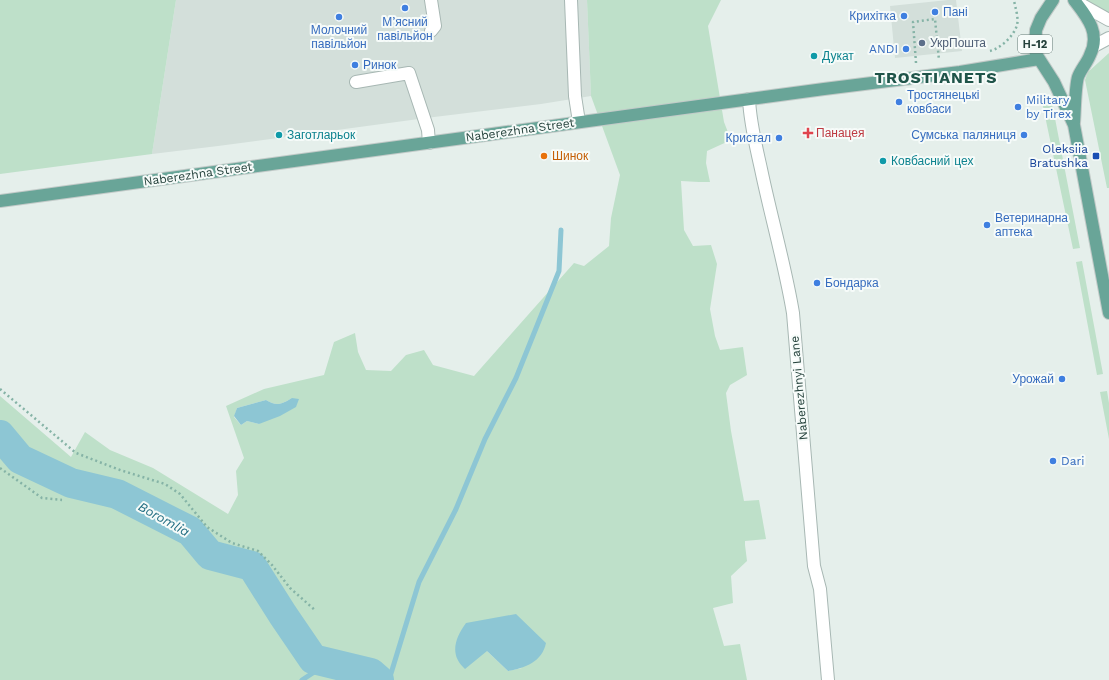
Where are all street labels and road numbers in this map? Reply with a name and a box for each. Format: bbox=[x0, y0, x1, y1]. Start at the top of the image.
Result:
road number: Н-12 bbox=[1018, 35, 1052, 53]
street label: Naberezhna Street bbox=[465, 115, 575, 145]
street label: Naberezhna Street bbox=[143, 159, 253, 189]
street label: Naberezhnyi Lane bbox=[787, 335, 811, 441]

